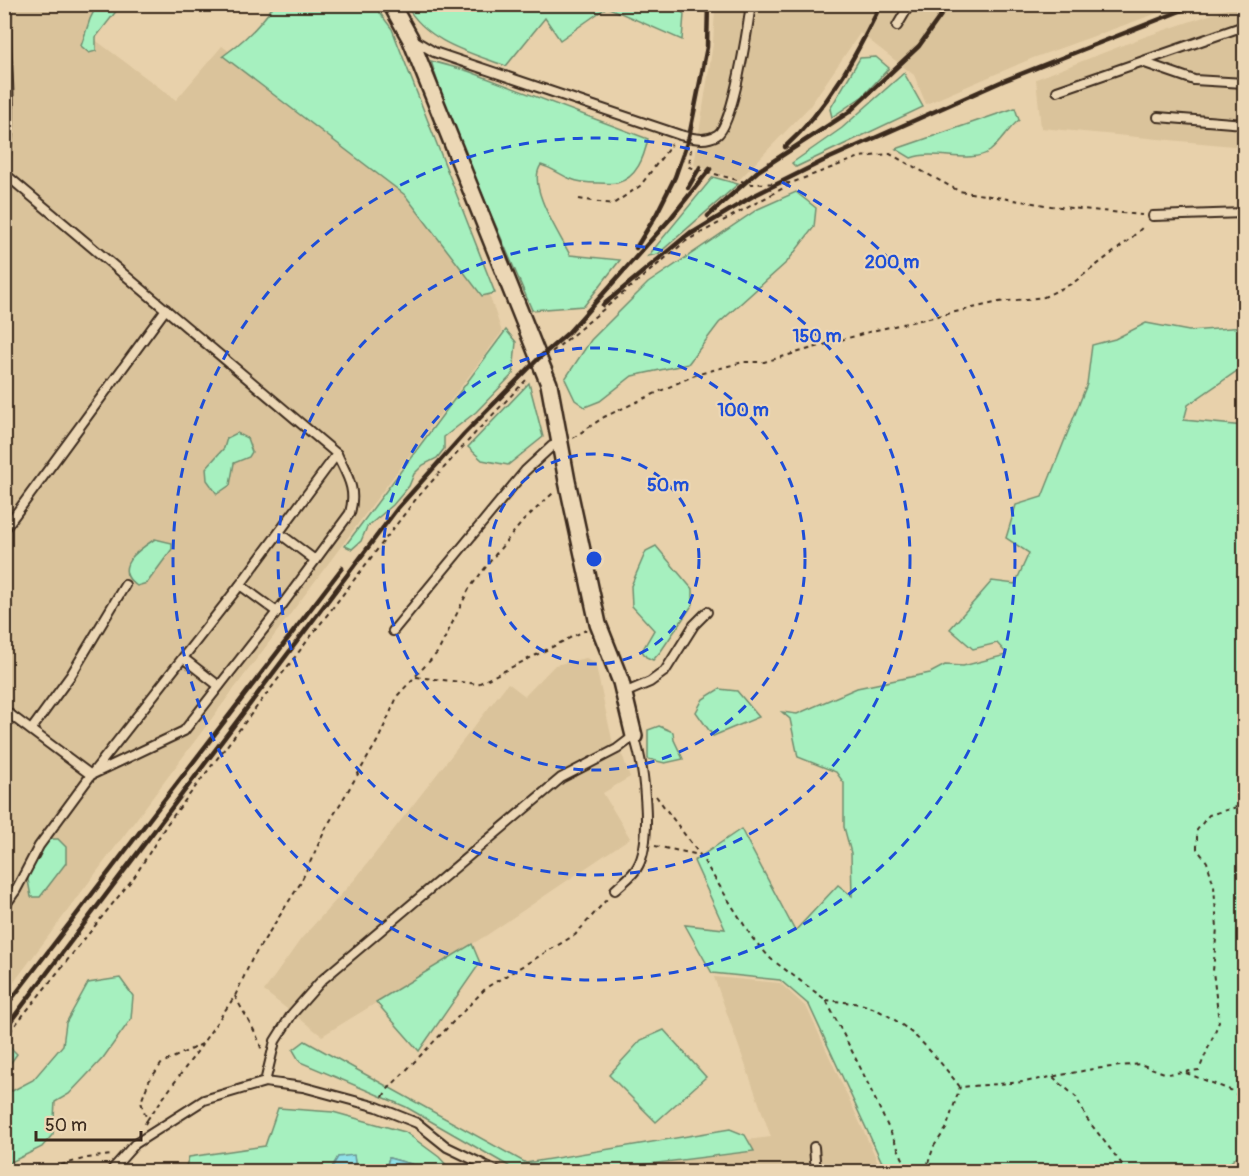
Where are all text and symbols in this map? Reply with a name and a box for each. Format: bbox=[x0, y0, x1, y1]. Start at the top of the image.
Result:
text: 200 m bbox=[865, 251, 919, 274]
text: 150 m bbox=[793, 325, 842, 348]
text: 100 m bbox=[717, 399, 769, 422]
text: 50 m bbox=[647, 474, 689, 497]
centre of rings bbox=[584, 549, 604, 569]
scale bar bbox=[36, 1104, 141, 1142]
text: 50 m bbox=[45, 1114, 87, 1137]

